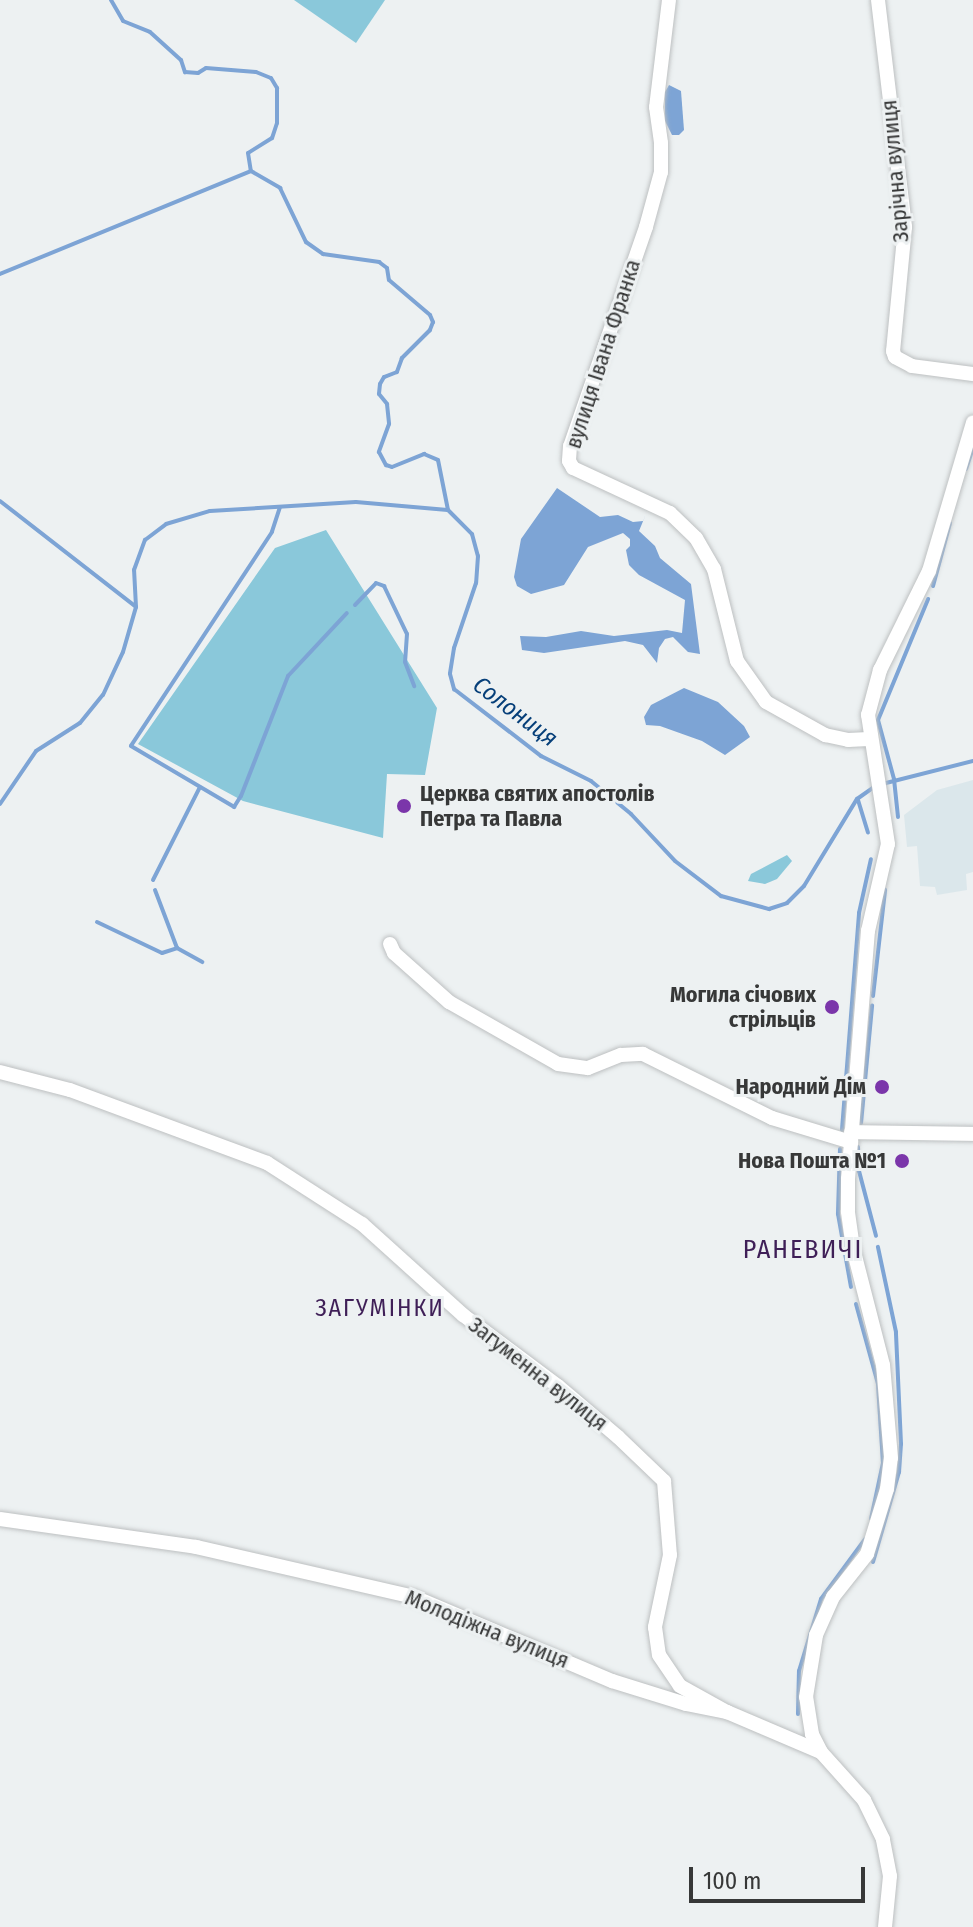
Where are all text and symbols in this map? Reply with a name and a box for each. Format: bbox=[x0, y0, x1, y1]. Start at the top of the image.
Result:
street label: Зарічна вулиця bbox=[876, 99, 914, 243]
street label: вулиця Івана Франка bbox=[560, 256, 646, 452]
water label: Солониця bbox=[467, 671, 563, 753]
place label: Церква святих апостолів Петра та Павла bbox=[420, 780, 655, 832]
marker: Церква святих апостолів Петра та Павла bbox=[395, 797, 413, 815]
place label: Могила січових стрільців bbox=[670, 981, 816, 1032]
marker: Могила січових стрільців bbox=[823, 998, 841, 1016]
place label: Народний Дім bbox=[735, 1074, 866, 1100]
marker: Народний Дім bbox=[873, 1078, 891, 1096]
place label: Нова Пошта №1 bbox=[738, 1148, 886, 1174]
marker: Нова Пошта №1 bbox=[893, 1152, 911, 1170]
district label: РАНЕВИЧІ bbox=[743, 1234, 863, 1266]
district label: ЗАГУМІНКИ bbox=[315, 1295, 445, 1323]
street label: Загуменна вулиця bbox=[463, 1312, 613, 1436]
street label: Молодіжна вулиця bbox=[401, 1584, 573, 1674]
scale bar bbox=[693, 1851, 869, 1901]
text: 100 m bbox=[703, 1867, 761, 1895]

